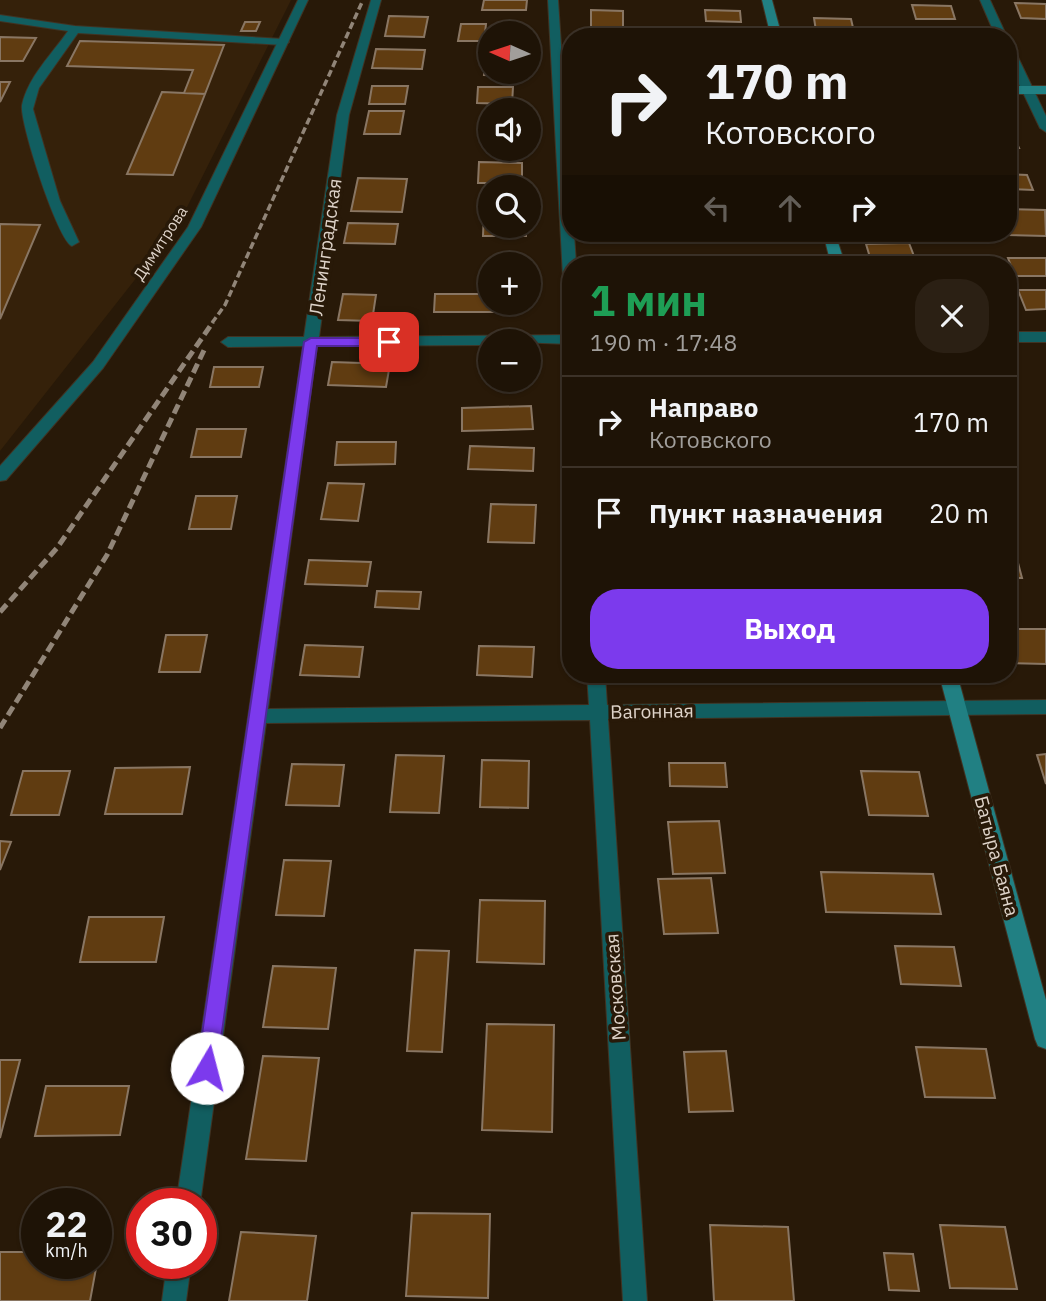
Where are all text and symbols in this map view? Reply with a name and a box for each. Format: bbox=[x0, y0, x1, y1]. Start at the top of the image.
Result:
north arrow bbox=[478, 21, 541, 84]
map controls bbox=[478, 21, 541, 392]
text: 170 m bbox=[705, 49, 849, 112]
icon: right bbox=[590, 56, 681, 147]
button: sound bbox=[478, 98, 541, 161]
text: Котовского bbox=[705, 111, 876, 153]
button: search bbox=[478, 175, 541, 238]
street label: Ленинградская bbox=[303, 177, 347, 317]
icon: left bbox=[698, 189, 736, 227]
icon: ahead bbox=[771, 189, 809, 227]
icon: right bbox=[844, 189, 882, 227]
street label: Димитрова bbox=[129, 202, 192, 284]
button: + bbox=[478, 252, 541, 315]
text: 1 мин bbox=[590, 273, 707, 328]
button: close bbox=[915, 279, 989, 353]
pin bbox=[359, 312, 419, 372]
icon: arrive bbox=[370, 323, 408, 361]
text: 190 m · 17:48 bbox=[590, 327, 737, 357]
button: − bbox=[478, 329, 541, 392]
text: Направо bbox=[649, 390, 758, 424]
icon: right bbox=[590, 403, 628, 441]
text: 170 m bbox=[913, 405, 989, 439]
text: Котовского bbox=[649, 424, 772, 454]
icon: arrive bbox=[590, 494, 628, 532]
text: Пункт назначения bbox=[649, 496, 883, 530]
text: 20 m bbox=[929, 496, 989, 530]
button: Выход bbox=[590, 589, 989, 669]
street label: Вагонная bbox=[610, 698, 694, 724]
street label: Батыра Баяна bbox=[969, 793, 1025, 919]
street label: Московская bbox=[599, 933, 631, 1041]
position arrow bbox=[170, 1031, 244, 1105]
speed limit sign: 30 bbox=[126, 1188, 217, 1279]
text: 22 bbox=[45, 1201, 88, 1247]
text: km/h bbox=[45, 1239, 88, 1262]

